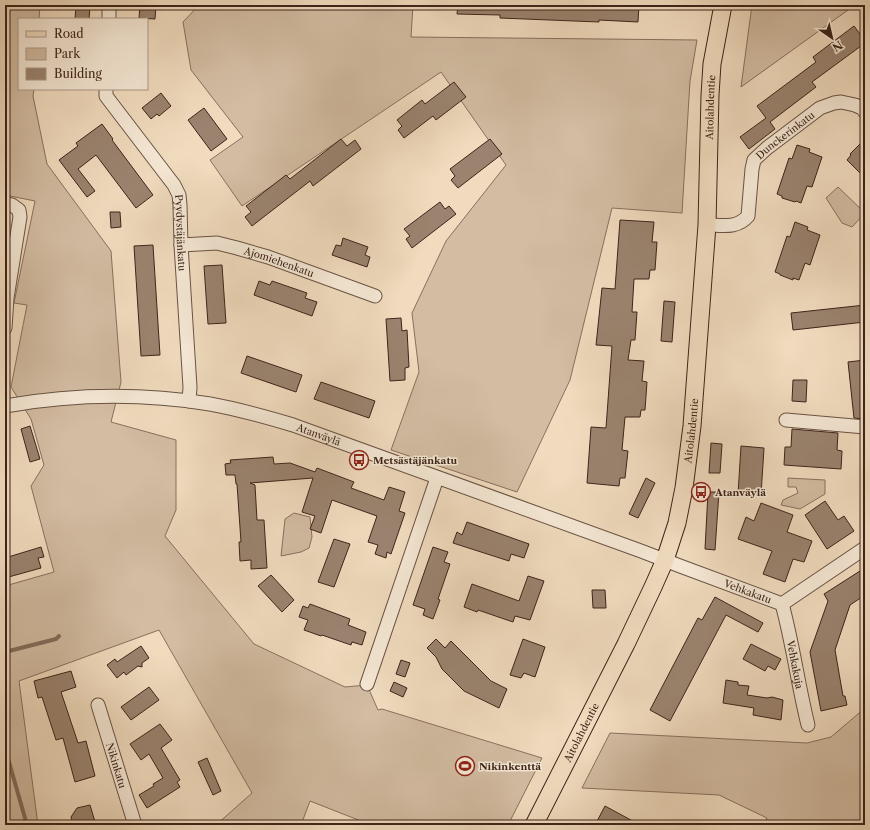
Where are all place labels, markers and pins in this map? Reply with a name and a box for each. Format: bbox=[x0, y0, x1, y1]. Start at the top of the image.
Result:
bus stop icon: Metsästäjänkatu bbox=[348, 449, 370, 471]
place label: Metsästäjänkatu bbox=[373, 454, 457, 467]
bus stop icon: Atanväylä bbox=[690, 481, 712, 503]
place label: Atanväylä bbox=[714, 486, 766, 499]
sports icon: Nikinkenttä bbox=[454, 755, 476, 777]
place label: Nikinkenttä bbox=[479, 760, 541, 773]

